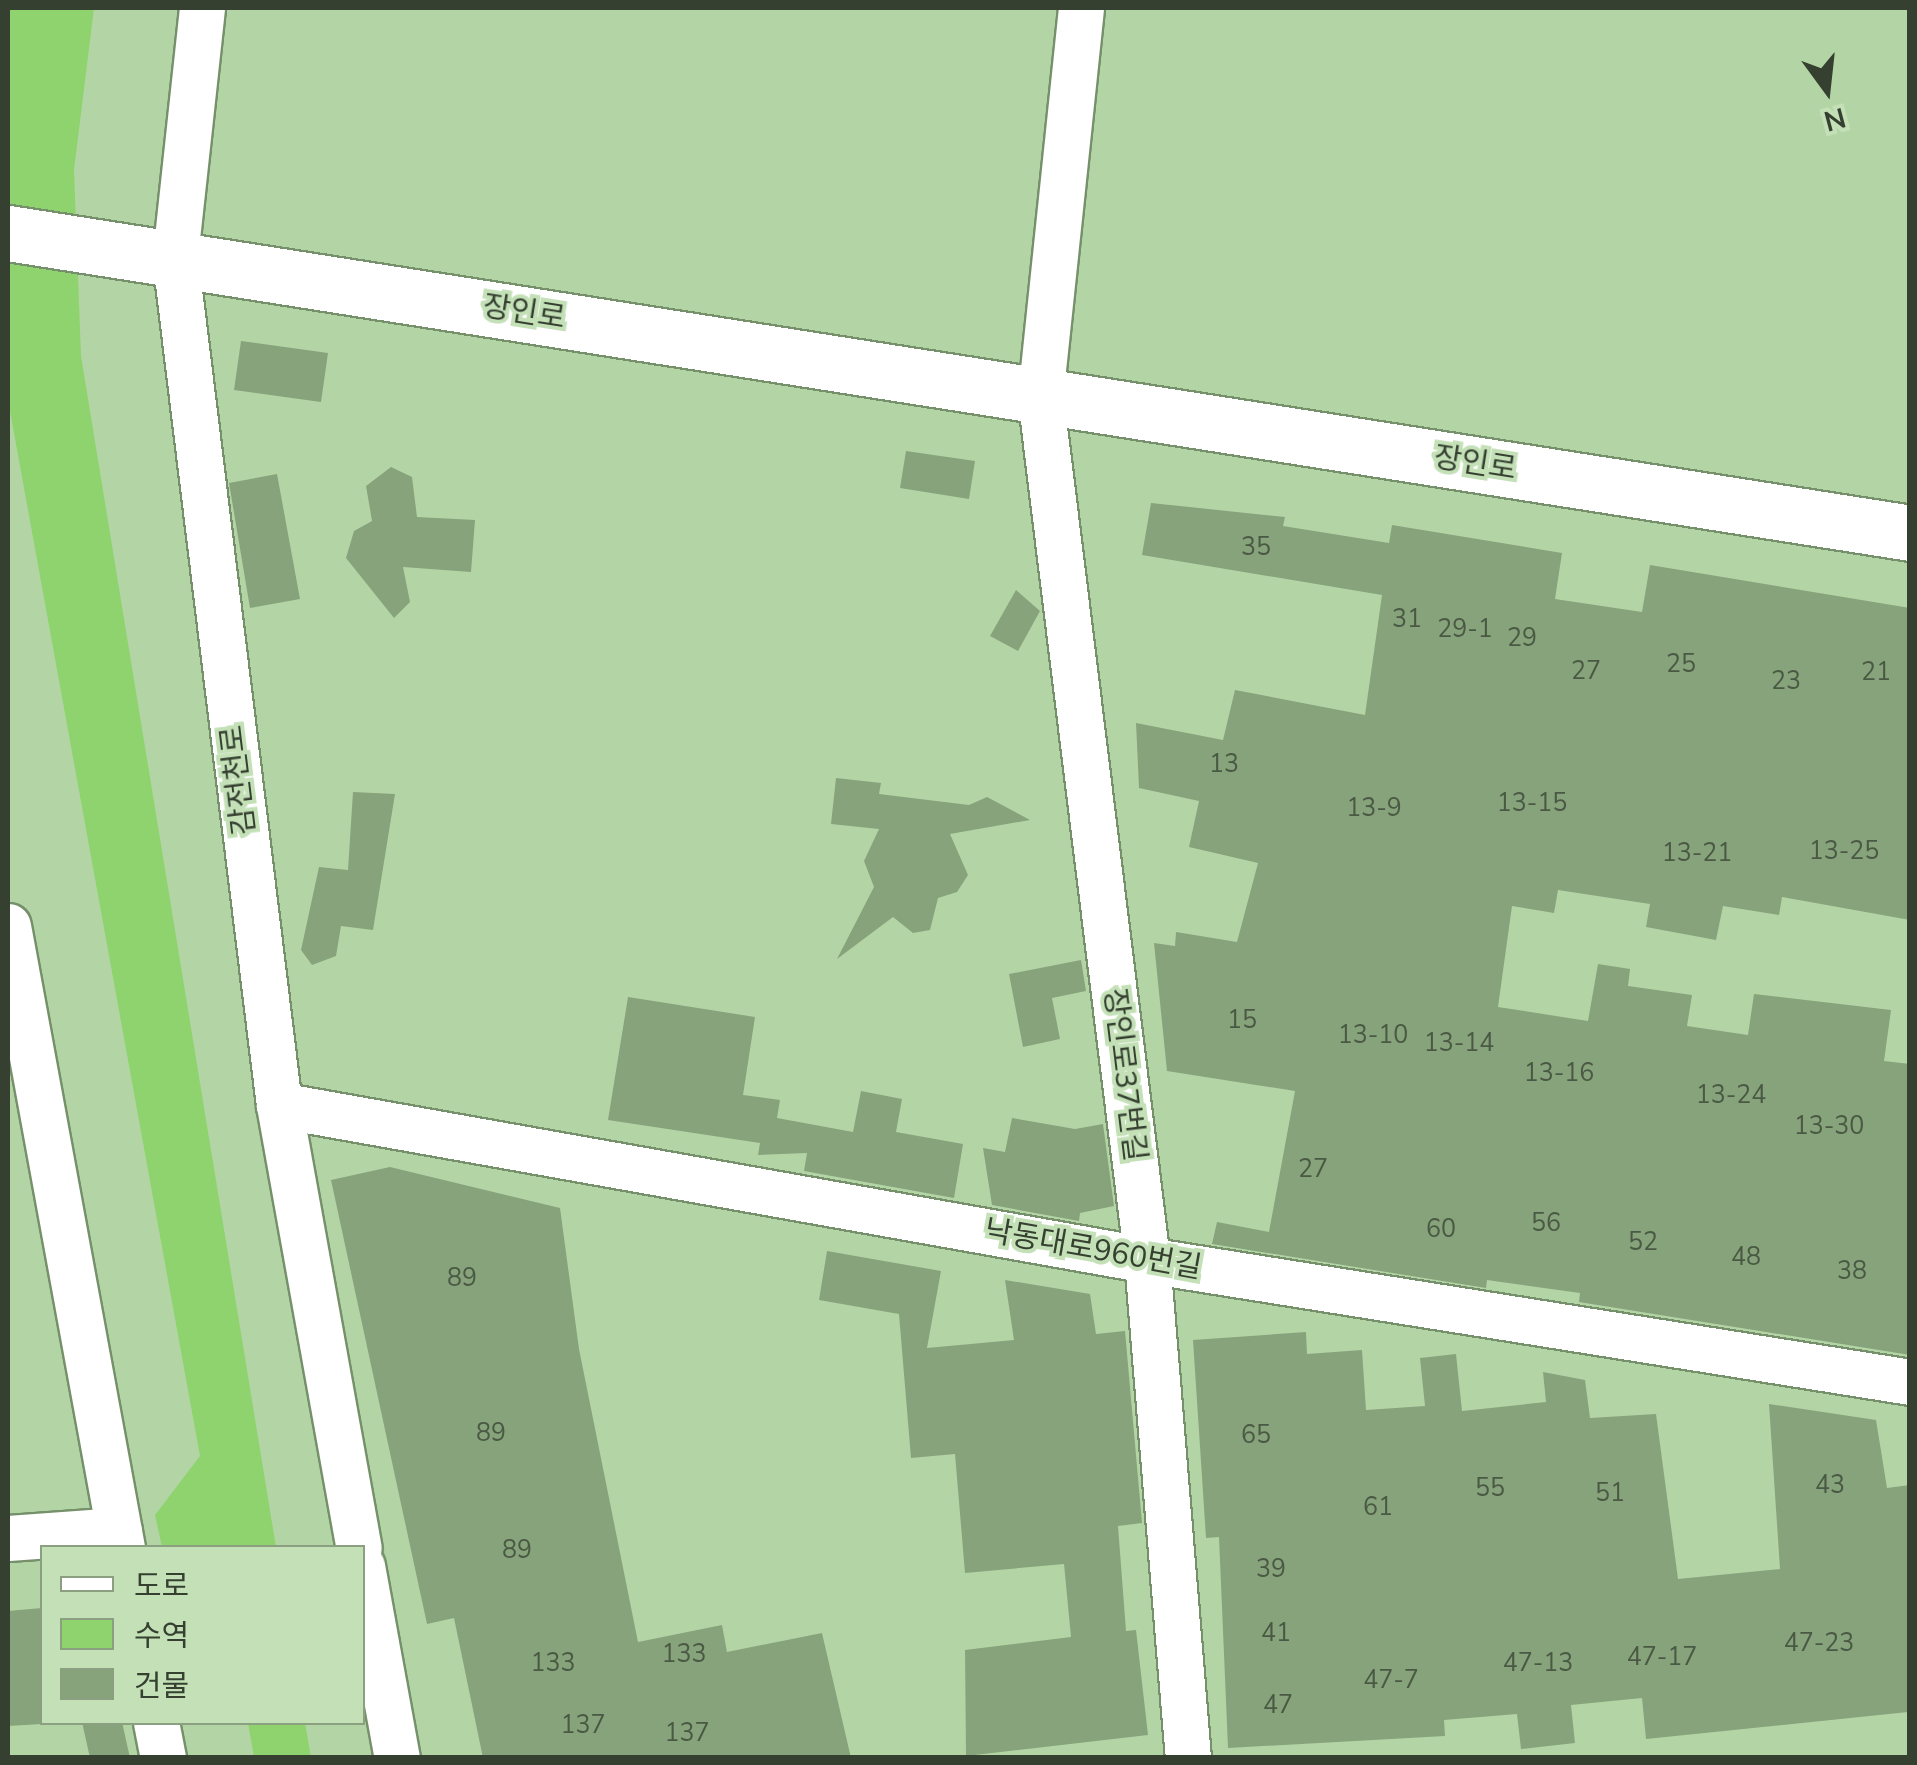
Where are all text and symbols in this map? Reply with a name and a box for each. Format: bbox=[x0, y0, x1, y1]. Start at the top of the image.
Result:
north arrow bbox=[1777, 40, 1877, 140]
text: N bbox=[1820, 98, 1850, 140]
street label: 장인로 bbox=[480, 289, 568, 337]
street label: 장인로 bbox=[1431, 440, 1519, 488]
house number: 35 bbox=[1241, 532, 1271, 562]
house number: 31 bbox=[1392, 604, 1422, 634]
house number: 29-1 bbox=[1437, 614, 1493, 644]
house number: 29 bbox=[1507, 623, 1537, 653]
house number: 25 bbox=[1666, 649, 1696, 679]
house number: 27 bbox=[1571, 656, 1601, 686]
house number: 21 bbox=[1861, 657, 1891, 687]
house number: 23 bbox=[1771, 666, 1801, 696]
street label: 감전천로 bbox=[214, 723, 264, 837]
house number: 13 bbox=[1209, 749, 1239, 779]
house number: 13-15 bbox=[1497, 788, 1567, 818]
house number: 13-9 bbox=[1346, 793, 1402, 823]
house number: 13-25 bbox=[1809, 836, 1879, 866]
house number: 13-21 bbox=[1662, 838, 1732, 868]
street label: 장인로37번길 bbox=[1096, 986, 1152, 1164]
house number: 15 bbox=[1227, 1005, 1257, 1035]
house number: 13-10 bbox=[1338, 1020, 1408, 1050]
house number: 13-14 bbox=[1424, 1028, 1494, 1058]
house number: 13-16 bbox=[1524, 1058, 1594, 1088]
house number: 13-24 bbox=[1696, 1080, 1766, 1110]
house number: 13-30 bbox=[1794, 1111, 1864, 1141]
house number: 27 bbox=[1298, 1154, 1328, 1184]
house number: 56 bbox=[1531, 1208, 1561, 1238]
street label: 낙동대로960번길 bbox=[982, 1213, 1204, 1287]
house number: 60 bbox=[1426, 1214, 1456, 1244]
house number: 52 bbox=[1628, 1227, 1658, 1257]
house number: 48 bbox=[1731, 1242, 1761, 1272]
house number: 38 bbox=[1837, 1256, 1867, 1286]
house number: 89 bbox=[447, 1263, 477, 1293]
house number: 89 bbox=[476, 1418, 506, 1448]
house number: 65 bbox=[1241, 1420, 1271, 1450]
house number: 43 bbox=[1815, 1470, 1845, 1500]
house number: 55 bbox=[1475, 1473, 1505, 1503]
house number: 51 bbox=[1595, 1478, 1625, 1508]
house number: 61 bbox=[1363, 1492, 1393, 1522]
house number: 89 bbox=[502, 1535, 532, 1565]
legend bbox=[40, 1545, 365, 1725]
house number: 39 bbox=[1256, 1554, 1286, 1584]
text: 도로 bbox=[134, 1566, 189, 1607]
text: 수역 bbox=[134, 1616, 189, 1657]
house number: 41 bbox=[1261, 1618, 1291, 1648]
house number: 47-23 bbox=[1784, 1628, 1854, 1658]
house number: 133 bbox=[662, 1639, 706, 1669]
house number: 47-17 bbox=[1627, 1642, 1697, 1672]
house number: 133 bbox=[531, 1648, 575, 1678]
house number: 47-13 bbox=[1503, 1648, 1573, 1678]
house number: 47-7 bbox=[1363, 1665, 1419, 1695]
text: 건물 bbox=[134, 1666, 189, 1707]
house number: 47 bbox=[1263, 1690, 1293, 1720]
house number: 137 bbox=[561, 1710, 605, 1740]
house number: 137 bbox=[665, 1718, 709, 1748]

